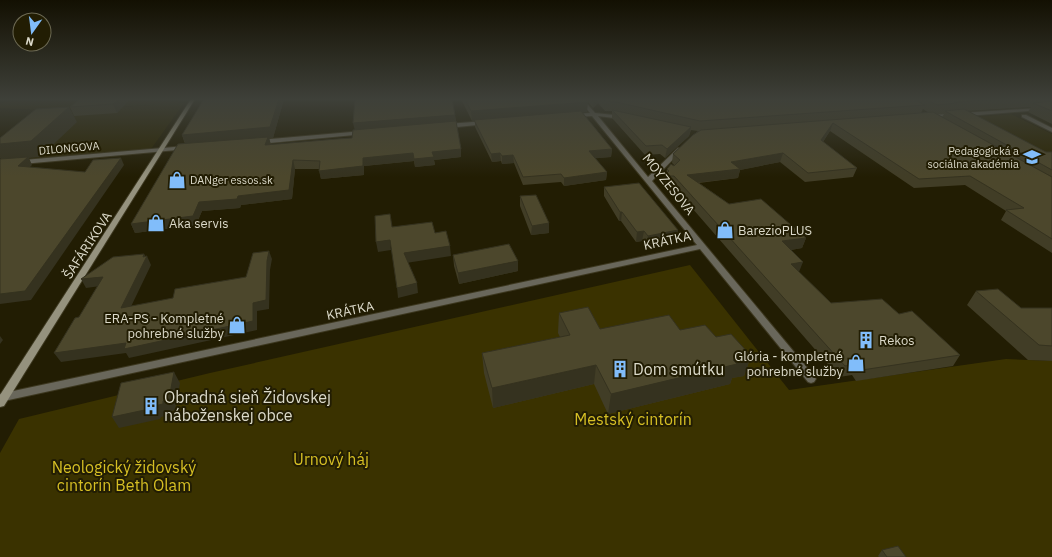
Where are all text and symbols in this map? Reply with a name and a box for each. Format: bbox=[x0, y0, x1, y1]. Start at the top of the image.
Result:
north arrow bbox=[12, 12, 52, 52]
text: N bbox=[24, 34, 35, 49]
street label: DILONGOVA bbox=[38, 138, 100, 158]
place label: Pedagogická a sociálna akadémia bbox=[927, 144, 1019, 171]
school or university icon: Pedagogická a sociálna akadémia bbox=[1022, 147, 1042, 167]
street label: MOYZESOVA bbox=[639, 150, 699, 219]
shop icon: DANger essos.sk bbox=[167, 170, 187, 190]
place label: DANger essos.sk bbox=[190, 173, 273, 187]
street label: ŠAFÁRIKOVA bbox=[59, 208, 116, 282]
shop icon: Aka servis bbox=[146, 213, 166, 233]
place label: Aka servis bbox=[169, 215, 228, 232]
shop icon: BarezioPLUS bbox=[715, 220, 735, 240]
place label: BarezioPLUS bbox=[738, 222, 812, 239]
street label: KRÁTKA bbox=[642, 227, 693, 254]
street label: KRÁTKA bbox=[325, 297, 376, 324]
place label: ERA-PS - Kompletné pohrebné služby bbox=[104, 310, 225, 342]
shop icon: ERA-PS - Kompletné pohrebné služby bbox=[227, 315, 247, 335]
building icon: Rekos bbox=[856, 330, 876, 350]
place label: Rekos bbox=[879, 332, 915, 349]
place label: Glória - kompletné pohrebné služby bbox=[734, 348, 844, 380]
shop icon: Glória - kompletné pohrebné služby bbox=[846, 353, 866, 373]
building icon: Dom smútku bbox=[610, 359, 630, 379]
place label: Dom smútku bbox=[633, 359, 724, 379]
place label: Obradná sieň Židovskej náboženskej obce bbox=[164, 387, 331, 425]
building icon: Obradná sieň Židovskej náboženskej obce bbox=[141, 396, 161, 416]
park label: Mestský cintorín bbox=[574, 409, 692, 429]
park label: Urnový háj bbox=[293, 449, 369, 469]
park label: Neologický židovský cintorín Beth Olam bbox=[52, 457, 196, 495]

